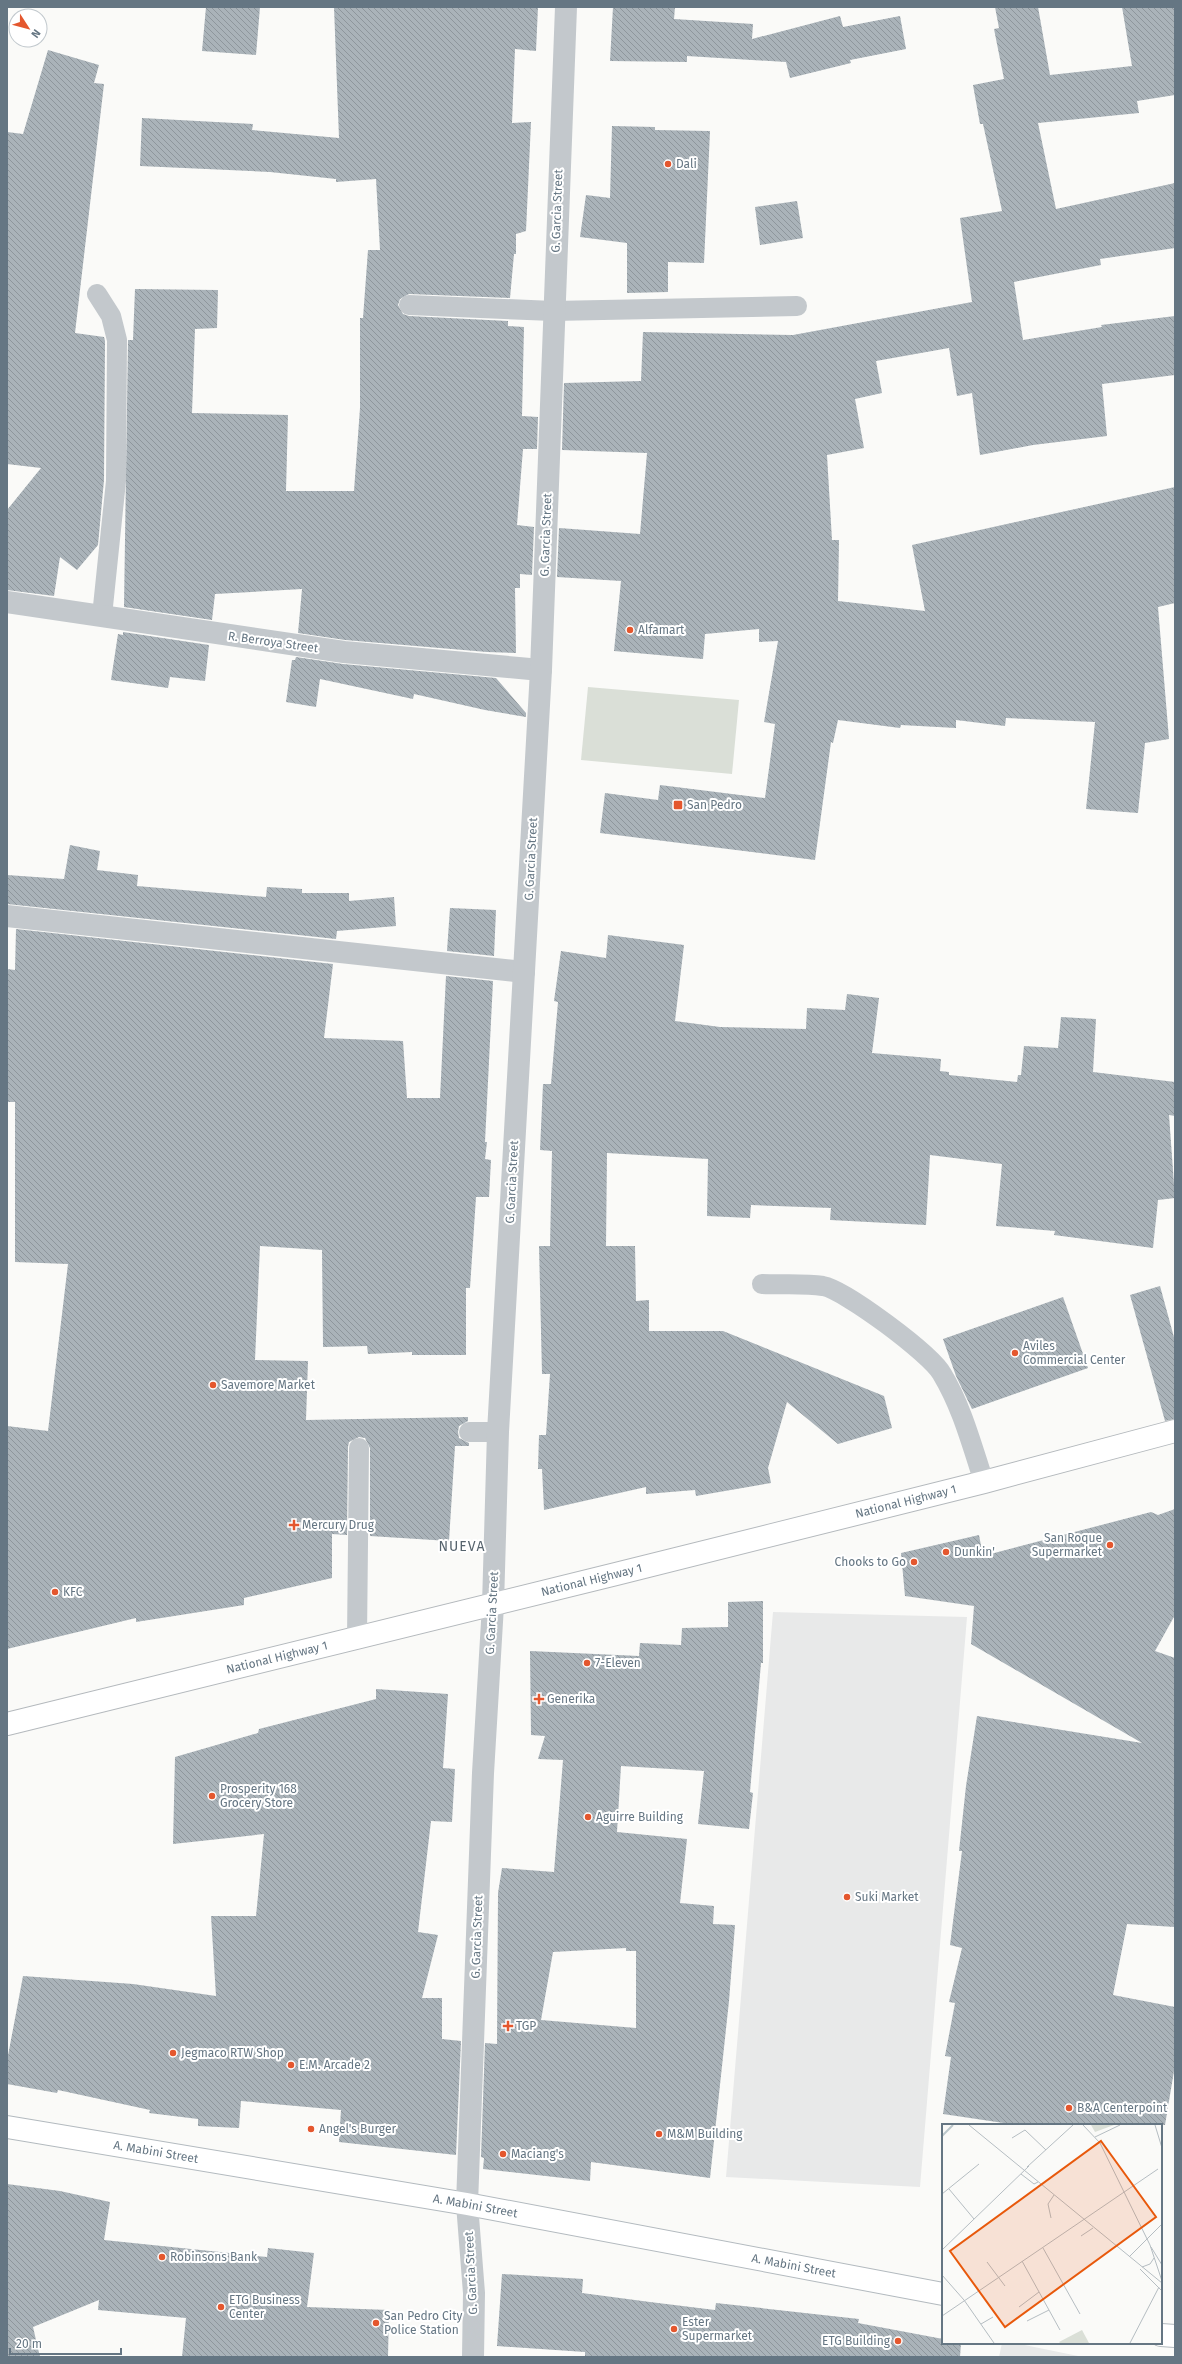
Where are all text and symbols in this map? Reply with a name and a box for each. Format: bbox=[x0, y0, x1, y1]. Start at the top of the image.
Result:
north arrow bbox=[8, 8, 48, 48]
text: N bbox=[28, 27, 43, 40]
place label: Dali bbox=[676, 157, 697, 171]
marker: Dali bbox=[663, 159, 673, 169]
street label: G. Garcia Street bbox=[549, 168, 565, 253]
street label: G. Garcia Street bbox=[538, 492, 554, 577]
place label: Alfamart bbox=[638, 623, 685, 637]
marker: Alfamart bbox=[625, 625, 635, 635]
street label: R. Berroya Street bbox=[227, 629, 320, 655]
place label: San Pedro bbox=[687, 798, 742, 812]
marker: San Pedro bbox=[672, 799, 684, 811]
street label: G. Garcia Street bbox=[522, 816, 540, 901]
street label: G. Garcia Street bbox=[503, 1139, 521, 1224]
place label: Aviles Commercial Center bbox=[1023, 1339, 1126, 1367]
marker: Aviles Commercial Center bbox=[1010, 1348, 1020, 1358]
place label: Savemore Market bbox=[221, 1378, 316, 1392]
marker: Savemore Market bbox=[208, 1380, 218, 1390]
street label: National Highway 1 bbox=[854, 1482, 958, 1521]
place label: Mercury Drug bbox=[302, 1518, 375, 1532]
marker: Mercury Drug bbox=[289, 1520, 299, 1530]
place label: San Roque Supermarket bbox=[1032, 1531, 1103, 1559]
district label: NUEVA bbox=[439, 1538, 485, 1555]
marker: San Roque Supermarket bbox=[1105, 1540, 1115, 1550]
place label: Dunkin' bbox=[954, 1545, 995, 1559]
marker: Dunkin' bbox=[941, 1547, 951, 1557]
place label: Chooks to Go bbox=[835, 1555, 906, 1569]
marker: Chooks to Go bbox=[909, 1557, 919, 1567]
street label: National Highway 1 bbox=[540, 1561, 644, 1599]
street label: G. Garcia Street bbox=[483, 1570, 501, 1655]
place label: KFC bbox=[63, 1585, 83, 1599]
marker: KFC bbox=[50, 1587, 60, 1597]
street label: National Highway 1 bbox=[225, 1638, 329, 1677]
place label: 7-Eleven bbox=[595, 1656, 641, 1670]
marker: 7-Eleven bbox=[582, 1658, 592, 1668]
place label: Generika bbox=[547, 1692, 595, 1706]
marker: Generika bbox=[534, 1694, 544, 1704]
place label: Prosperity 168 Grocery Store bbox=[220, 1782, 297, 1810]
marker: Prosperity 168 Grocery Store bbox=[207, 1791, 217, 1801]
place label: Aguirre Building bbox=[596, 1810, 684, 1824]
marker: Aguirre Building bbox=[583, 1812, 593, 1822]
place label: Suki Market bbox=[855, 1890, 919, 1904]
marker: Suki Market bbox=[842, 1892, 852, 1902]
street label: G. Garcia Street bbox=[469, 1894, 485, 1979]
place label: TGP bbox=[516, 2019, 536, 2033]
marker: TGP bbox=[503, 2021, 513, 2031]
place label: Jegmaco RTW Shop bbox=[181, 2046, 284, 2060]
marker: Jegmaco RTW Shop bbox=[168, 2048, 178, 2058]
place label: E.M. Arcade 2 bbox=[299, 2058, 370, 2072]
marker: E.M. Arcade 2 bbox=[286, 2060, 296, 2070]
place label: B&A Centerpoint bbox=[1077, 2101, 1168, 2115]
marker: B&A Centerpoint bbox=[1064, 2103, 1074, 2113]
place label: Angel's Burger bbox=[319, 2122, 396, 2136]
marker: Angel's Burger bbox=[306, 2124, 316, 2134]
inset map bbox=[942, 2124, 1162, 2344]
place label: M&M Building bbox=[667, 2127, 743, 2141]
marker: M&M Building bbox=[654, 2129, 664, 2139]
street label: A. Mabini Street bbox=[113, 2138, 200, 2166]
place label: Maciang's bbox=[511, 2147, 564, 2161]
marker: Maciang's bbox=[498, 2149, 508, 2159]
street label: A. Mabini Street bbox=[432, 2191, 519, 2221]
street label: G. Garcia Street bbox=[462, 2230, 480, 2315]
place label: Robinsons Bank bbox=[170, 2250, 258, 2264]
street label: A. Mabini Street bbox=[750, 2251, 838, 2281]
marker: Robinsons Bank bbox=[157, 2252, 167, 2262]
place label: ETG Business Center bbox=[229, 2293, 300, 2321]
marker: ETG Business Center bbox=[216, 2302, 226, 2312]
place label: San Pedro City Police Station bbox=[384, 2309, 462, 2337]
place label: Ester Supermarket bbox=[682, 2315, 753, 2343]
marker: San Pedro City Police Station bbox=[371, 2318, 381, 2328]
marker: Ester Supermarket bbox=[669, 2324, 679, 2334]
scale bar bbox=[10, 2330, 121, 2356]
place label: ETG Building bbox=[822, 2334, 891, 2348]
marker: ETG Building bbox=[893, 2336, 903, 2346]
text: 20 m bbox=[16, 2337, 42, 2351]

